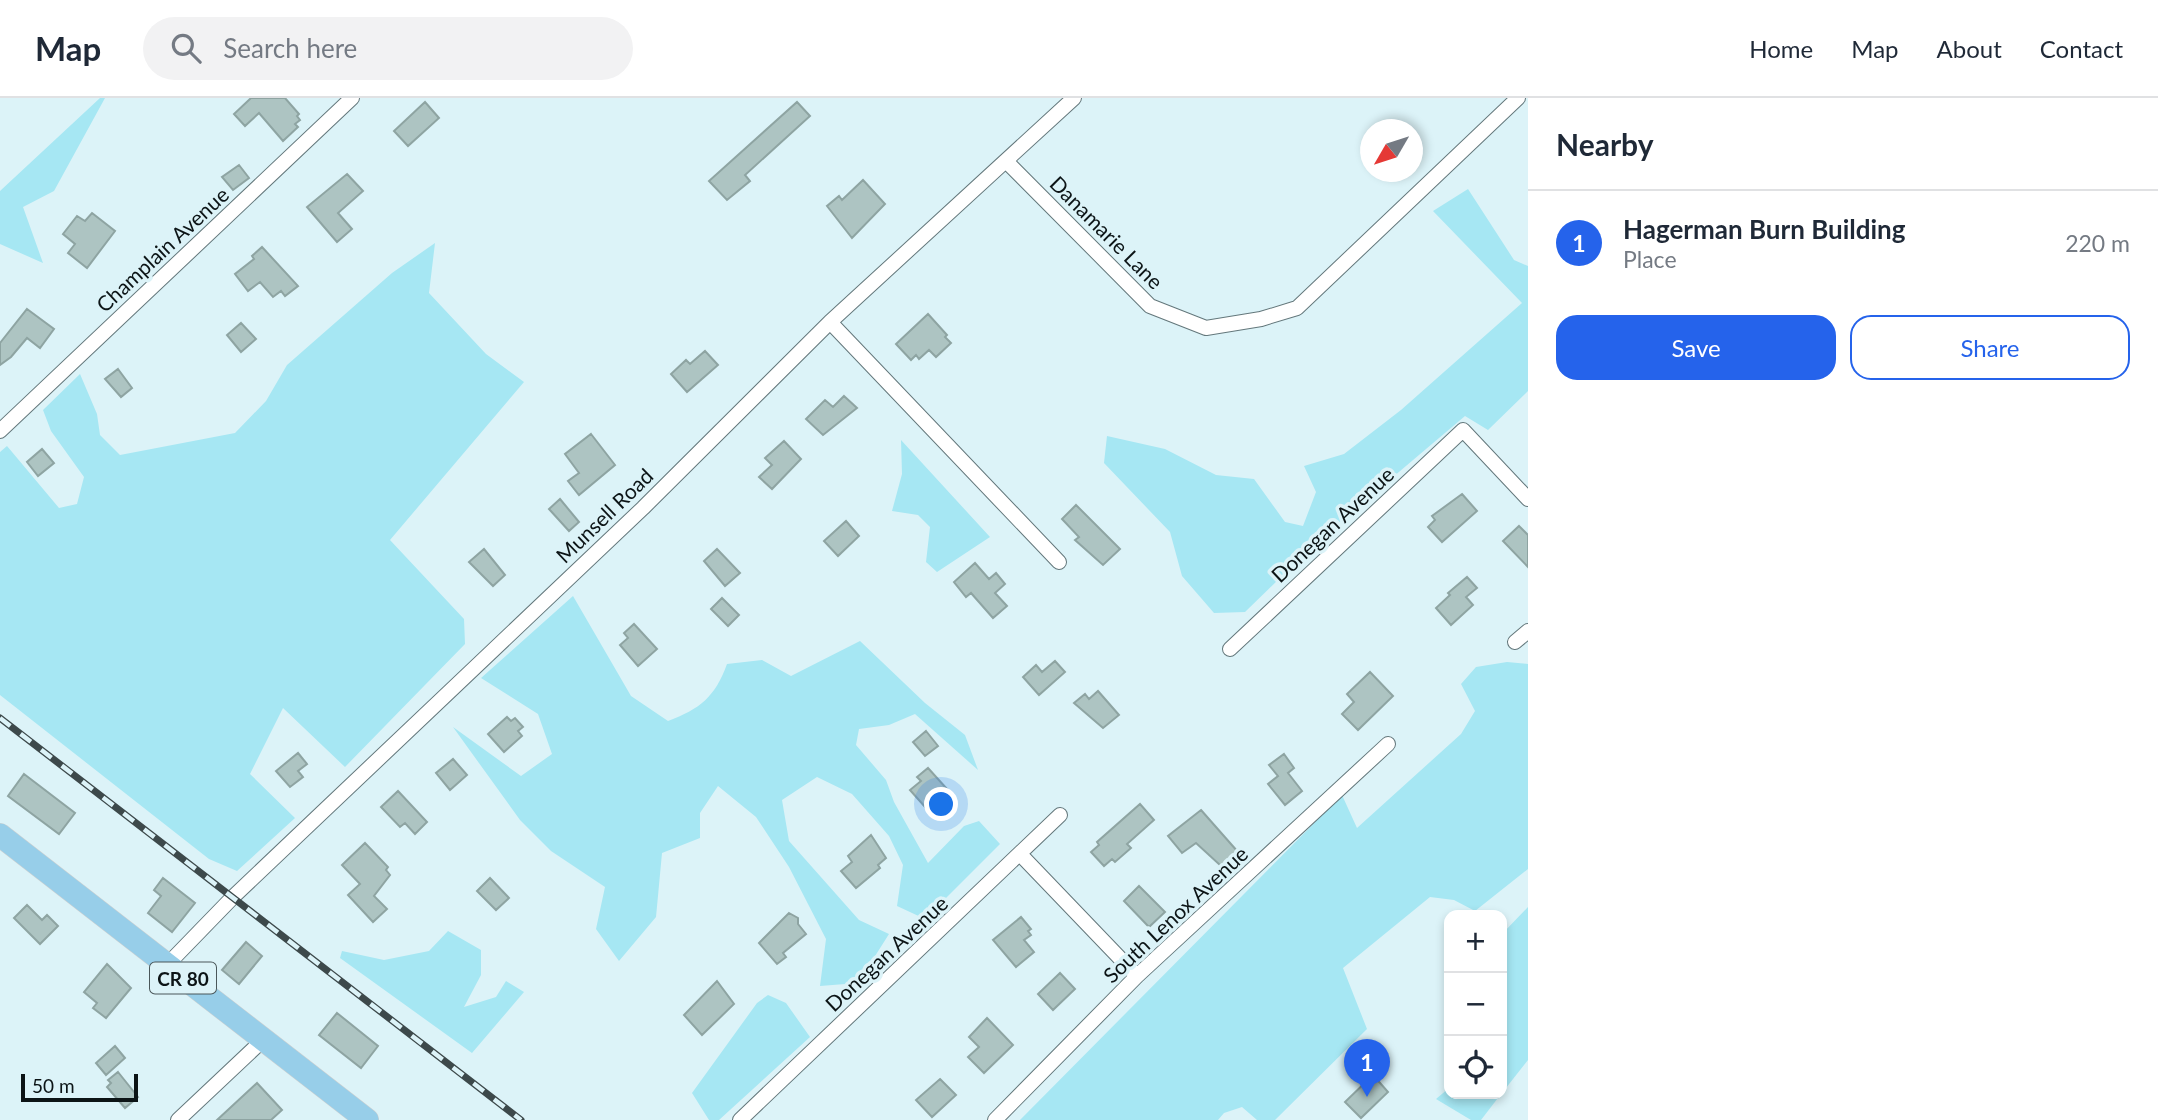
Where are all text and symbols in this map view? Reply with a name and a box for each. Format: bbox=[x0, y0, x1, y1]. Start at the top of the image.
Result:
search box bbox=[143, 17, 633, 80]
text: Map bbox=[35, 28, 101, 68]
icon: search bbox=[167, 29, 205, 67]
text: Search here bbox=[223, 32, 357, 64]
text: Home bbox=[1749, 34, 1813, 63]
text: Map bbox=[1851, 34, 1899, 63]
text: About bbox=[1937, 34, 2002, 63]
text: Contact bbox=[2040, 34, 2123, 63]
north arrow bbox=[1360, 119, 1423, 182]
text: Nearby bbox=[1556, 126, 1654, 162]
street label: Danamarie Lane bbox=[1045, 170, 1169, 294]
street label: Champlain Avenue bbox=[91, 181, 233, 317]
text: Hagerman Burn Building bbox=[1623, 213, 1906, 245]
text: 1 bbox=[1572, 229, 1586, 257]
text: 220 m bbox=[2065, 229, 2130, 257]
text: Place bbox=[1623, 245, 1677, 273]
button: Save bbox=[1556, 315, 1836, 380]
button: Share bbox=[1850, 315, 2130, 380]
street label: Donegan Avenue bbox=[1266, 461, 1398, 587]
street label: Munsell Road bbox=[550, 463, 658, 567]
your location bbox=[924, 787, 958, 821]
street label: South Lenox Avenue bbox=[1098, 841, 1252, 987]
street label: Donegan Avenue bbox=[820, 890, 952, 1016]
map controls bbox=[1444, 910, 1507, 1099]
button: + bbox=[1444, 910, 1507, 973]
road number: CR 80 bbox=[150, 962, 216, 993]
button: − bbox=[1444, 973, 1507, 1036]
button: locate bbox=[1444, 1036, 1507, 1099]
pin: 1 bbox=[1344, 1039, 1390, 1097]
scale bar bbox=[21, 1071, 138, 1103]
text: 50 m bbox=[32, 1074, 75, 1097]

